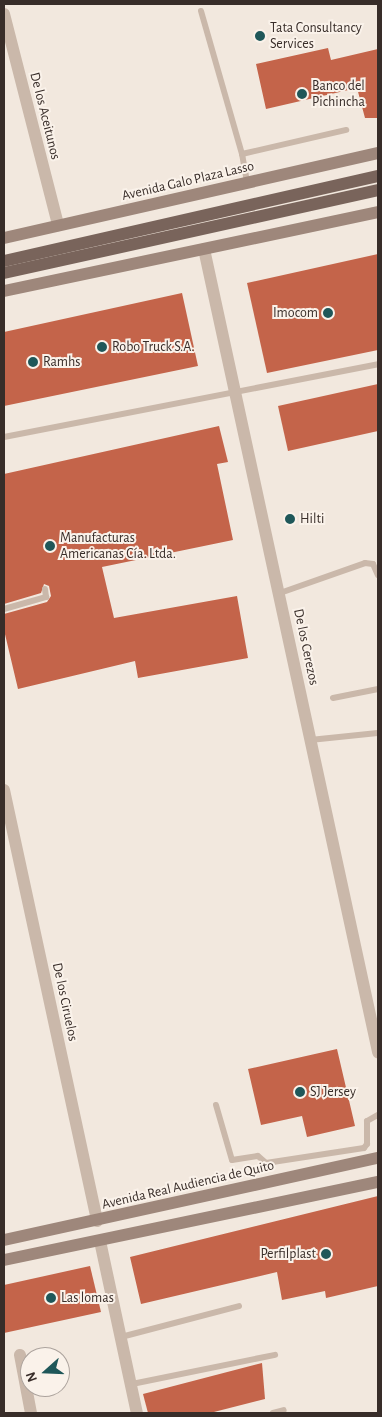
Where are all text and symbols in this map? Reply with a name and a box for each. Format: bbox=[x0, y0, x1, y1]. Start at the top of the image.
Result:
place label: Tata Consultancy Services bbox=[270, 20, 362, 52]
marker: Tata Consultancy Services bbox=[254, 30, 266, 42]
street label: De los Aceitunos bbox=[26, 71, 64, 161]
place label: Banco del Pichincha bbox=[312, 78, 365, 110]
marker: Banco del Pichincha bbox=[296, 88, 308, 100]
street label: Avenida Galo Plaza Lasso bbox=[120, 158, 256, 204]
place label: Imocom bbox=[273, 305, 318, 321]
marker: Imocom bbox=[322, 307, 334, 319]
place label: Robo Truck S.A. bbox=[112, 339, 194, 355]
marker: Robo Truck S.A. bbox=[96, 341, 108, 353]
place label: Ramhs bbox=[43, 354, 80, 370]
marker: Ramhs bbox=[27, 356, 39, 368]
place label: Hilti bbox=[300, 511, 324, 527]
marker: Hilti bbox=[284, 513, 296, 525]
place label: Manufacturas Americanas Cía. Ltda. bbox=[60, 530, 176, 562]
marker: Manufacturas Americanas Cía. Ltda. bbox=[44, 540, 56, 552]
street label: De los Cerezos bbox=[290, 607, 322, 687]
street label: De los Ciruelos bbox=[48, 961, 82, 1043]
place label: SJ Jersey bbox=[310, 1084, 356, 1100]
marker: SJ Jersey bbox=[294, 1086, 306, 1098]
street label: Avenida Real Audiencia de Quito bbox=[100, 1157, 276, 1213]
place label: Perfilplast bbox=[260, 1246, 316, 1262]
marker: Perfilplast bbox=[320, 1248, 332, 1260]
place label: Las lomas bbox=[61, 1290, 114, 1306]
marker: Las lomas bbox=[45, 1292, 57, 1304]
north arrow bbox=[20, 1347, 70, 1397]
text: N bbox=[24, 1370, 40, 1384]

